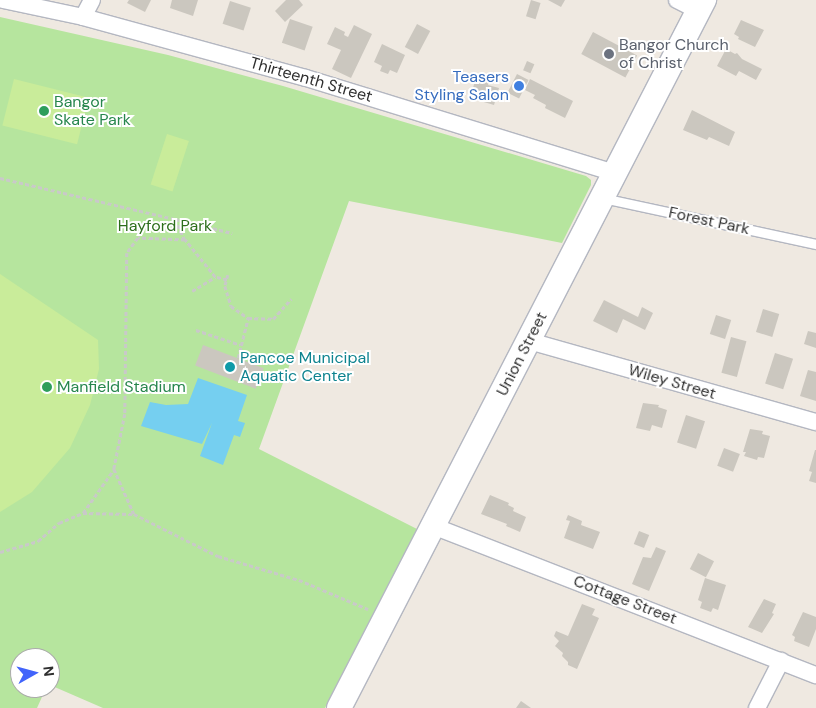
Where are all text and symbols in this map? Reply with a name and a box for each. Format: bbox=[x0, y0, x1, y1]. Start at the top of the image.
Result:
place label: Bangor Church of Christ bbox=[619, 35, 729, 73]
marker: Bangor Church of Christ bbox=[603, 48, 615, 60]
street label: Thirteenth Street bbox=[248, 53, 374, 107]
place label: Teasers Styling Salon bbox=[415, 67, 509, 105]
marker: Teasers Styling Salon bbox=[513, 80, 525, 92]
place label: Bangor Skate Park bbox=[54, 92, 131, 130]
marker: Bangor Skate Park bbox=[38, 105, 50, 117]
street label: Forest Park bbox=[667, 203, 751, 239]
park label: Hayford Park bbox=[118, 216, 212, 236]
street label: Union Street bbox=[493, 309, 551, 399]
place label: Pancoe Municipal Aquatic Center bbox=[240, 348, 370, 386]
street label: Wiley Street bbox=[626, 360, 718, 404]
marker: Pancoe Municipal Aquatic Center bbox=[224, 361, 236, 373]
place label: Manfield Stadium bbox=[57, 377, 186, 397]
marker: Manfield Stadium bbox=[41, 381, 53, 393]
street label: Cottage Street bbox=[571, 571, 679, 629]
north arrow bbox=[10, 648, 60, 698]
text: N bbox=[39, 665, 58, 677]

